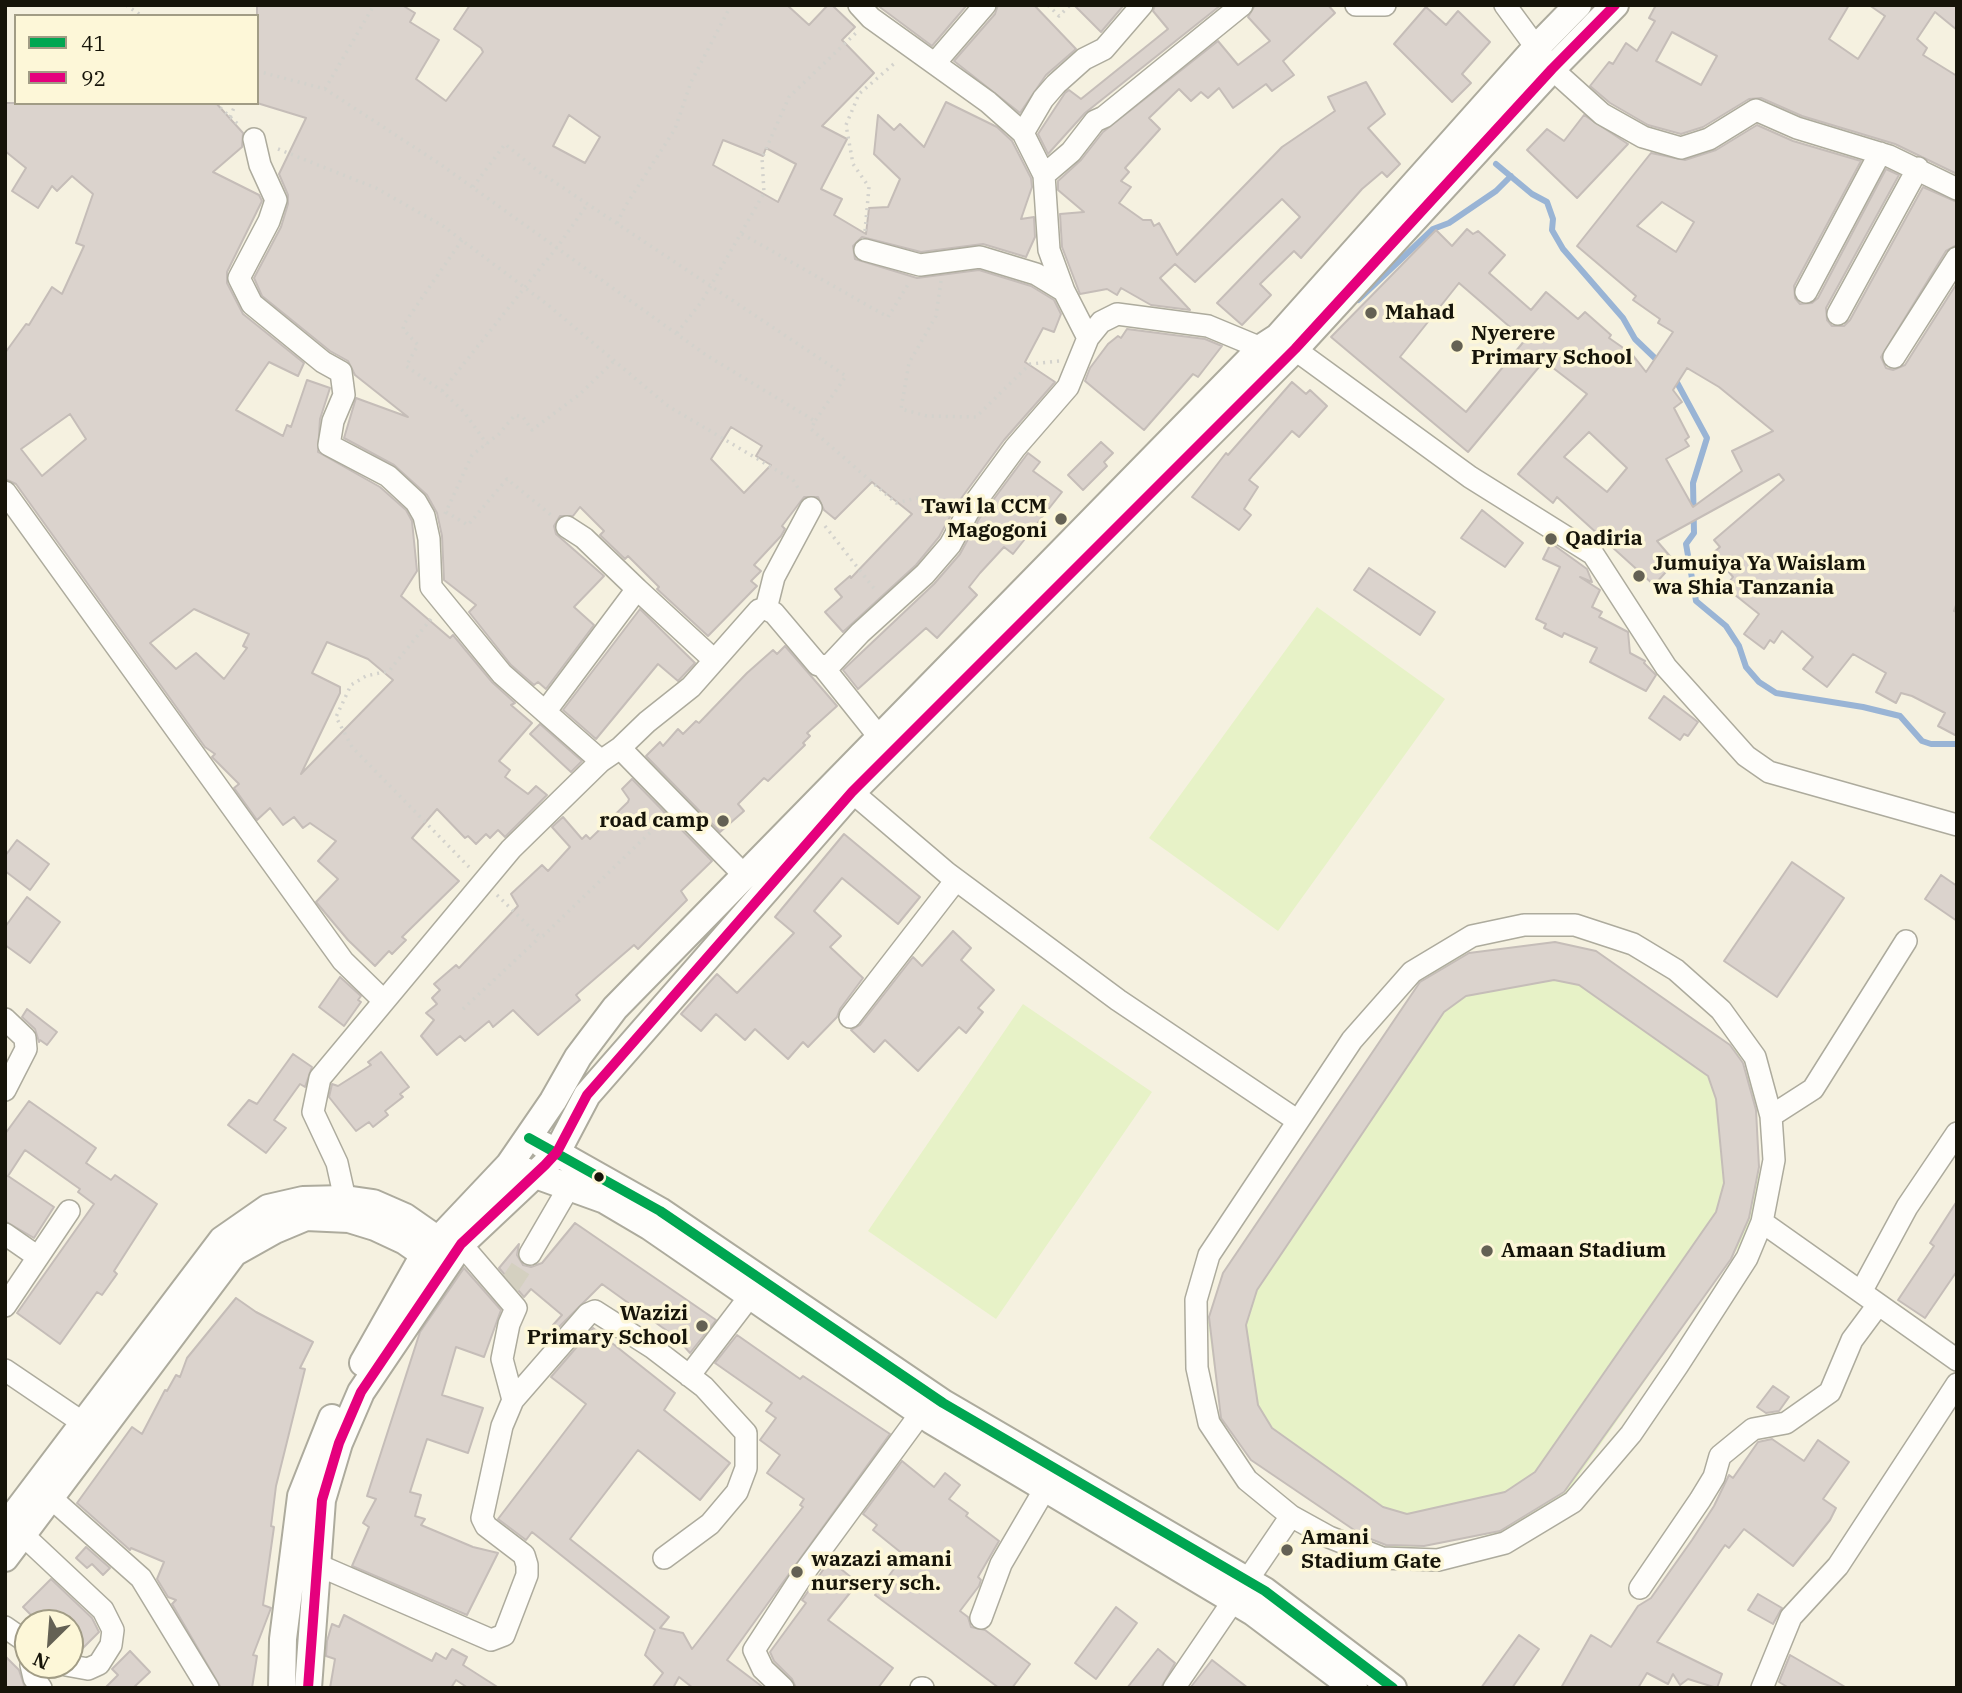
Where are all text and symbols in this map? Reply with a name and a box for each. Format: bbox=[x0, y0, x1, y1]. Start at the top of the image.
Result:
legend bbox=[14, 14, 259, 105]
text: 41 bbox=[81, 29, 106, 57]
text: 92 bbox=[81, 64, 106, 92]
place label: Mahad bbox=[1385, 300, 1455, 326]
marker: Mahad bbox=[1363, 305, 1379, 321]
place label: Nyerere Primary School bbox=[1471, 321, 1632, 371]
marker: Nyerere Primary School bbox=[1449, 338, 1465, 354]
place label: Tawi la CCM Magogoni bbox=[921, 494, 1047, 544]
marker: Tawi la CCM Magogoni bbox=[1053, 511, 1069, 527]
place label: Qadiria bbox=[1565, 526, 1643, 552]
marker: Qadiria bbox=[1543, 531, 1559, 547]
place label: Jumuiya Ya Waislam wa Shia Tanzania bbox=[1653, 551, 1866, 601]
marker: Jumuiya Ya Waislam wa Shia Tanzania bbox=[1631, 568, 1647, 584]
place label: road camp bbox=[599, 808, 709, 834]
marker: road camp bbox=[715, 813, 731, 829]
unlabelled marker bbox=[592, 1170, 606, 1184]
place label: Amaan Stadium bbox=[1501, 1238, 1666, 1264]
marker: Amaan Stadium bbox=[1479, 1243, 1495, 1259]
place label: Wazizi Primary School bbox=[527, 1301, 688, 1351]
marker: Wazizi Primary School bbox=[694, 1318, 710, 1334]
place label: Amani Stadium Gate bbox=[1301, 1525, 1441, 1575]
marker: Amani Stadium Gate bbox=[1279, 1542, 1295, 1558]
place label: wazazi amani nursery sch. bbox=[811, 1547, 952, 1597]
marker: wazazi amani nursery sch. bbox=[789, 1564, 805, 1580]
north arrow bbox=[14, 1609, 84, 1679]
text: N bbox=[29, 1647, 53, 1675]

